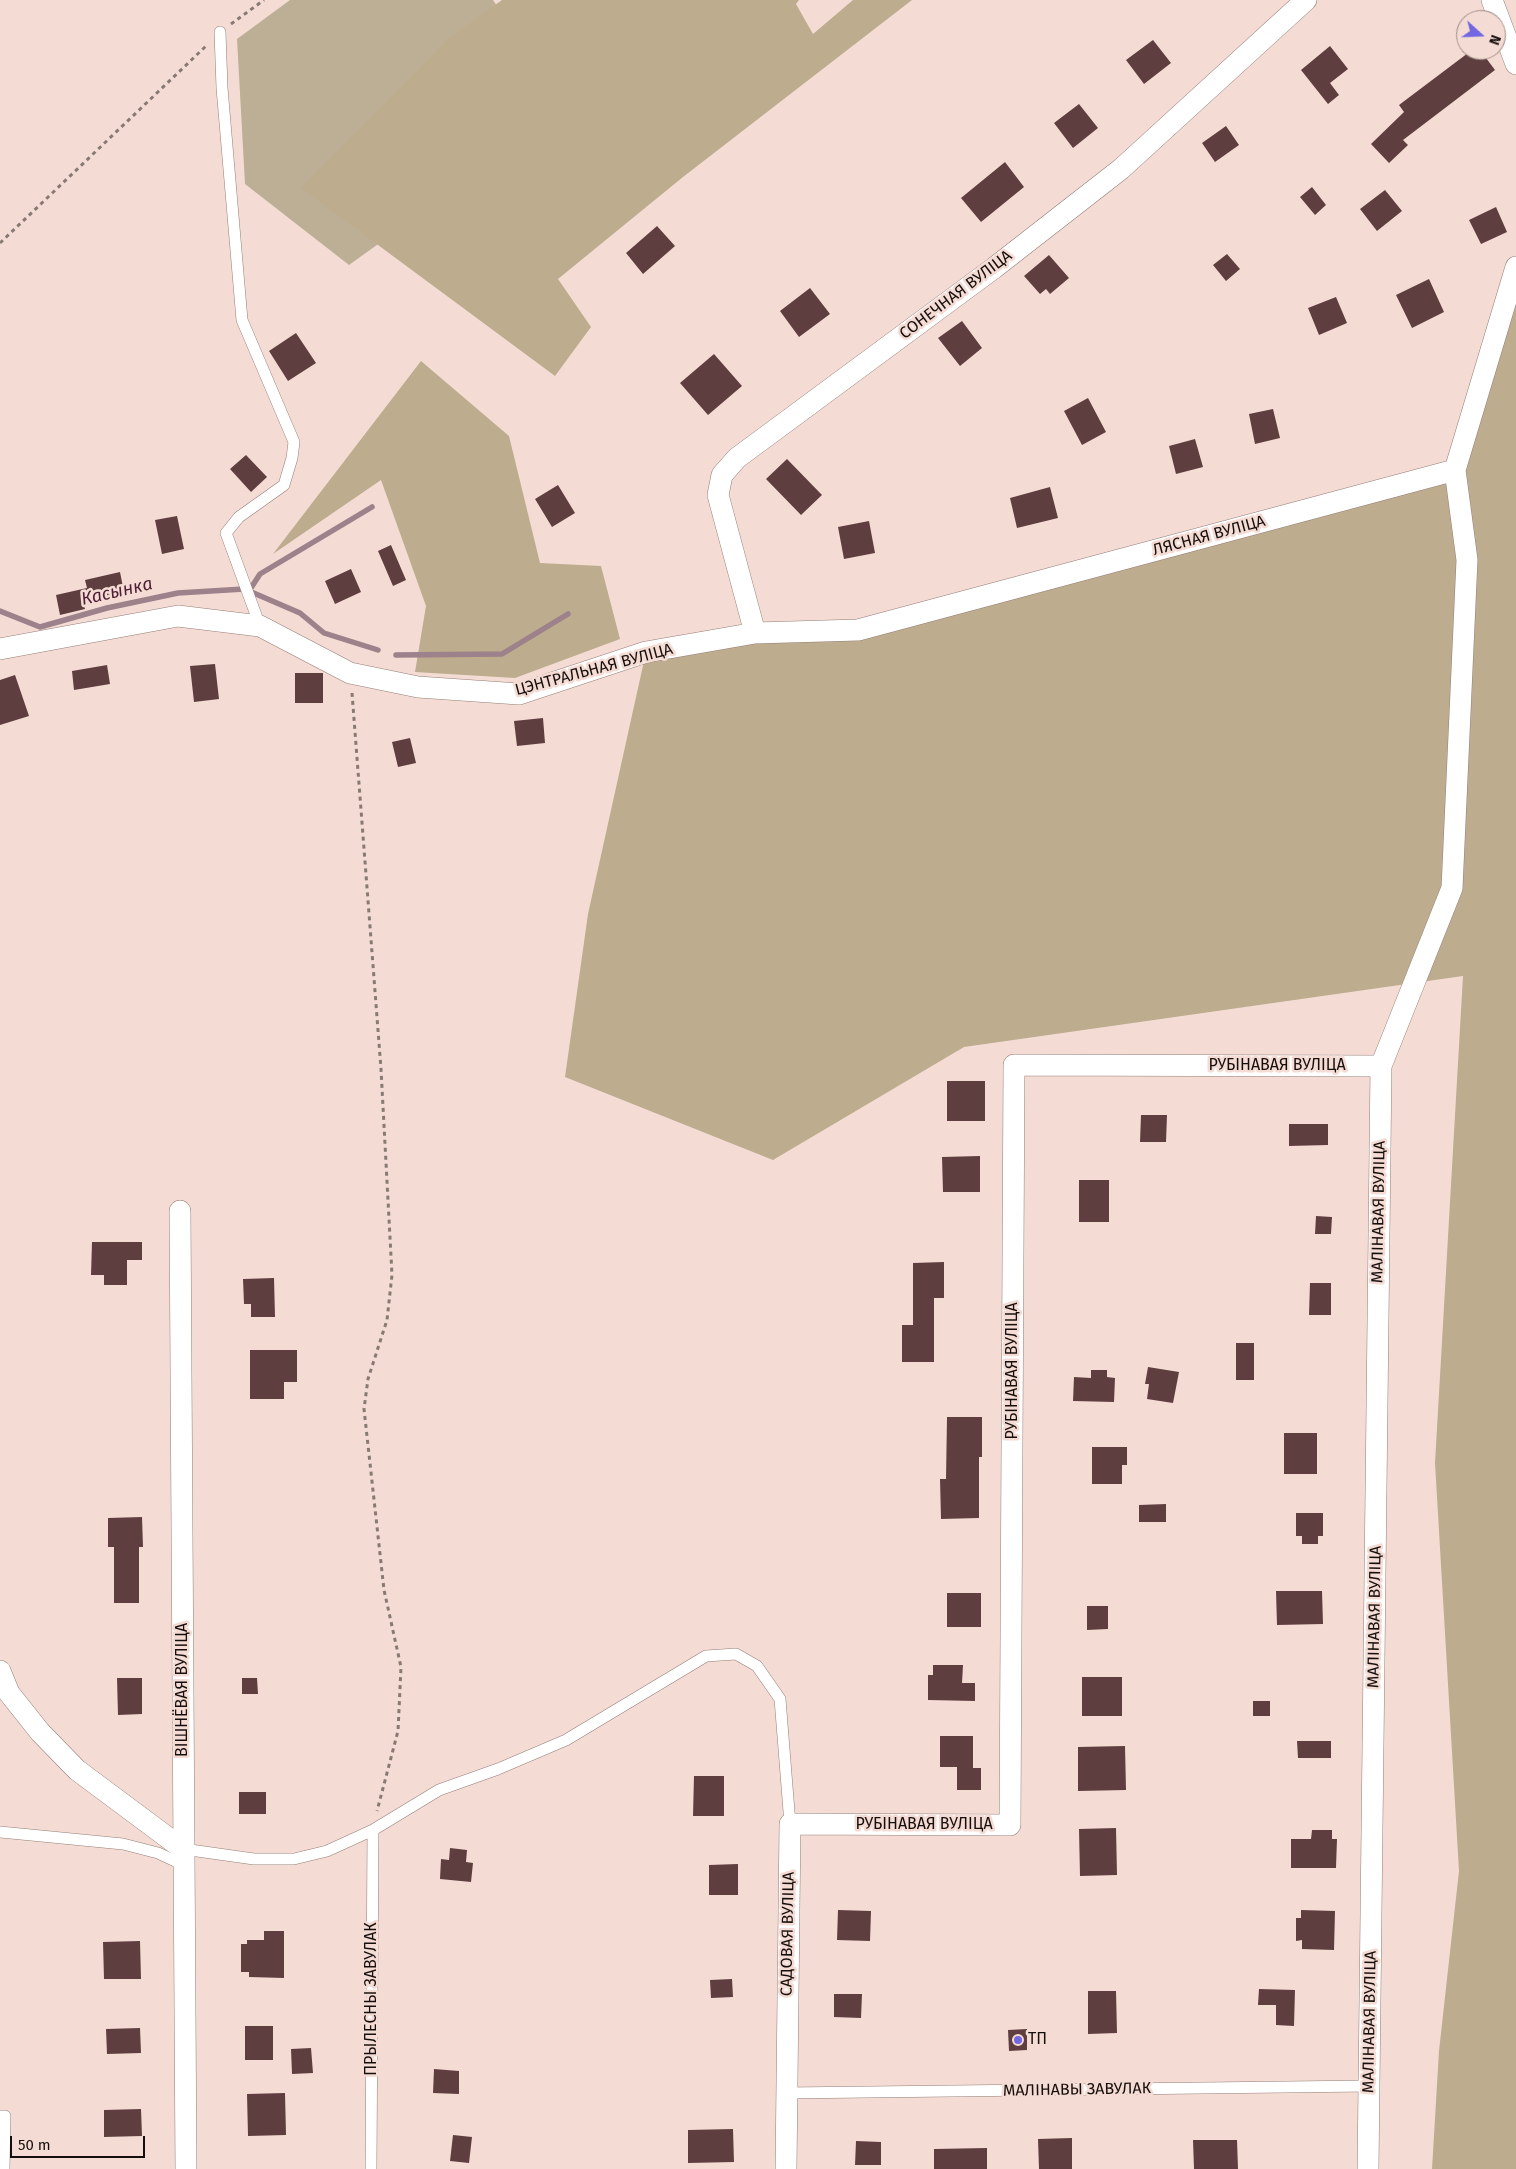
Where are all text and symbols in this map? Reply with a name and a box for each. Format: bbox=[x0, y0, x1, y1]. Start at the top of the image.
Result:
north arrow bbox=[1456, 10, 1506, 60]
text: N bbox=[1485, 33, 1504, 47]
street label: СОНЕЧНАЯ ВУЛІЦА bbox=[896, 247, 1016, 343]
street label: ЛЯСНАЯ ВУЛІЦА bbox=[1151, 512, 1267, 560]
water label: Касынка bbox=[79, 573, 155, 611]
street label: ЦЭНТРАЛЬНАЯ ВУЛІЦА bbox=[513, 640, 675, 700]
street label: РУБІНАВАЯ ВУЛІЦА bbox=[1208, 1056, 1346, 1076]
street label: МАЛІНАВАЯ ВУЛІЦА bbox=[1368, 1141, 1390, 1283]
street label: РУБІНАВАЯ ВУЛІЦА bbox=[1003, 1302, 1023, 1440]
street label: МАЛІНАВАЯ ВУЛІЦА bbox=[1364, 1546, 1386, 1688]
street label: ВІШНЁВАЯ ВУЛІЦА bbox=[173, 1623, 193, 1757]
street label: РУБІНАВАЯ ВУЛІЦА bbox=[855, 1815, 993, 1835]
street label: САДОВАЯ ВУЛІЦА bbox=[777, 1872, 799, 1996]
street label: ПРЫЛЕСНЫ ЗАВУЛАК bbox=[362, 1922, 382, 2076]
street label: МАЛІНАВАЯ ВУЛІЦА bbox=[1359, 1951, 1381, 2093]
place label: ТП bbox=[1028, 2030, 1047, 2050]
marker: ТП bbox=[1012, 2034, 1024, 2046]
street label: МАЛІНАВЫ ЗАВУЛАК bbox=[1003, 2079, 1151, 2101]
scale bar bbox=[12, 2126, 148, 2158]
text: 50 m bbox=[18, 2136, 51, 2154]

